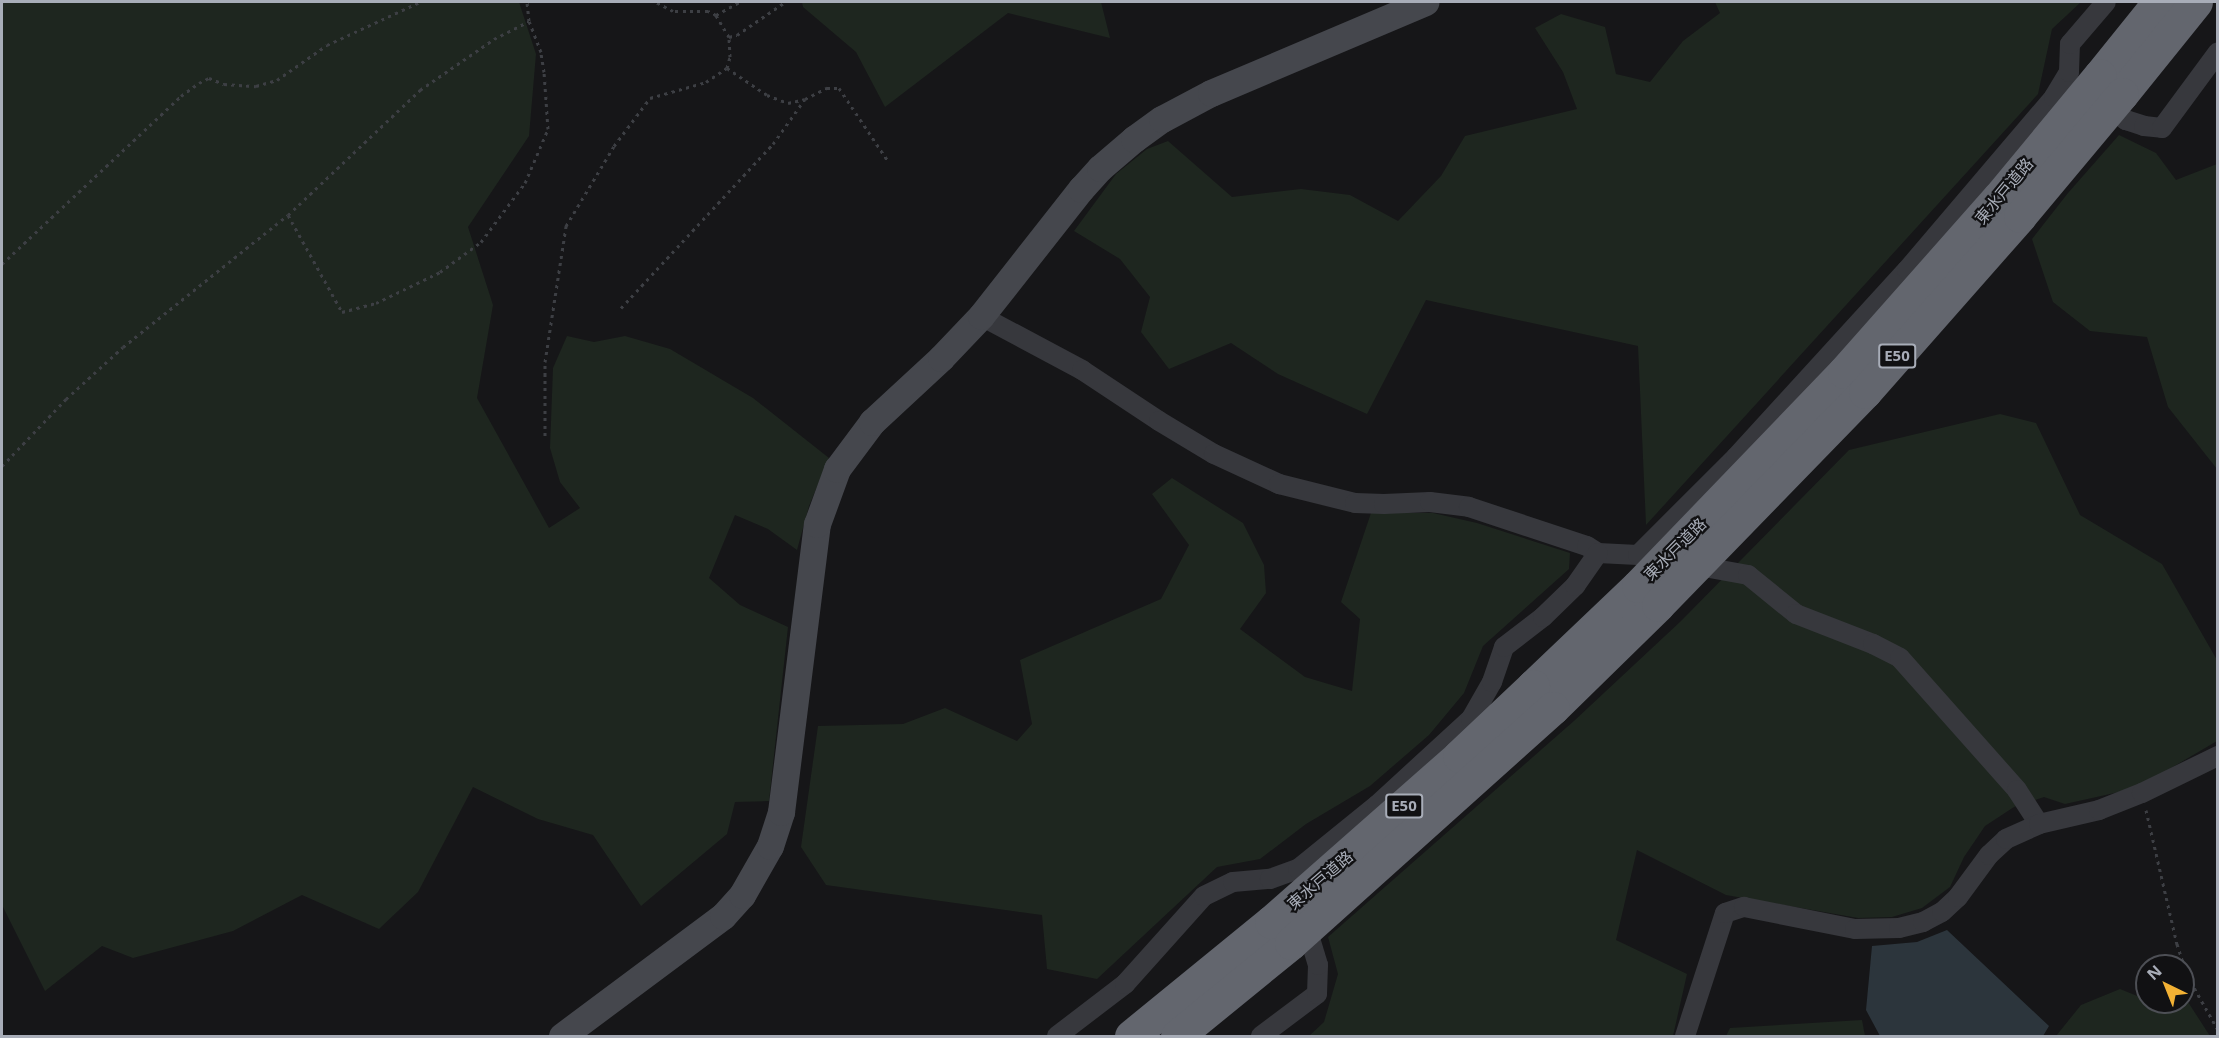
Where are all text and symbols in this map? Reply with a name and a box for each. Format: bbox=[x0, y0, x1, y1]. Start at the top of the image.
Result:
street label: 東水戸道路 bbox=[1971, 154, 2037, 228]
road number: E50 bbox=[1878, 344, 1916, 368]
street label: 東水戸道路 bbox=[1640, 514, 1710, 584]
road number: E50 bbox=[1384, 794, 1424, 818]
street label: 東水戸道路 bbox=[1284, 847, 1356, 913]
north arrow bbox=[2135, 954, 2195, 1014]
text: N bbox=[2142, 960, 2166, 985]

